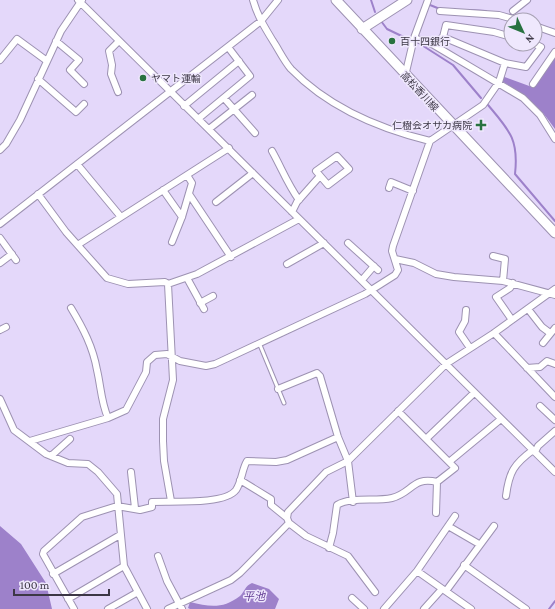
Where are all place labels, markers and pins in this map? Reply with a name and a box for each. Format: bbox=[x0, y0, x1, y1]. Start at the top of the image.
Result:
marker: 百十四銀行 bbox=[387, 36, 397, 46]
place label: 百十四銀行 bbox=[400, 36, 450, 47]
marker: ヤマト運輸 bbox=[138, 73, 148, 83]
place label: ヤマト運輸 bbox=[151, 73, 201, 84]
marker: 仁樹会オサカ病院 bbox=[475, 119, 487, 131]
place label: 仁樹会オサカ病院 bbox=[392, 120, 472, 131]

